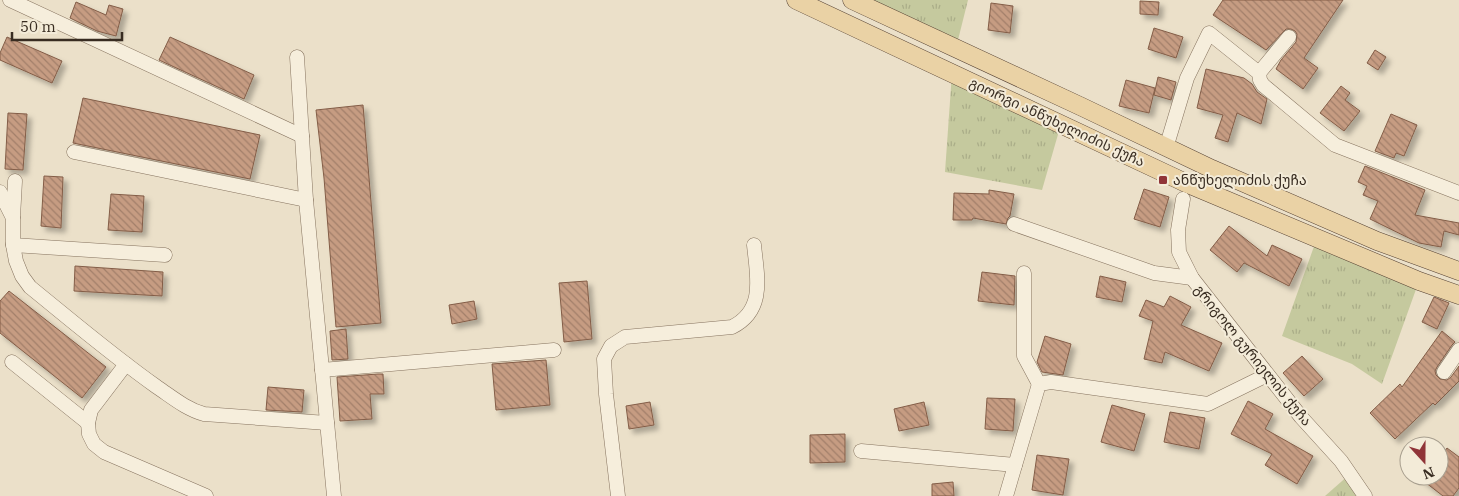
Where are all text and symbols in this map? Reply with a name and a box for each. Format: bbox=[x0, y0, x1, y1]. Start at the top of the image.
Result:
scale bar bbox=[12, 10, 122, 42]
text: 50 m bbox=[20, 17, 56, 36]
street label: გიორგი ანწუხელიძის ქუჩა bbox=[966, 73, 1148, 171]
place label: ანწუხელიძის ქუჩა bbox=[1173, 171, 1307, 189]
marker: ანწუხელიძის ქუჩა bbox=[1157, 174, 1169, 186]
street label: გრიგოლ გურიელის ქუჩა bbox=[1190, 281, 1316, 429]
north arrow bbox=[1399, 436, 1449, 486]
text: N bbox=[1420, 463, 1437, 484]

